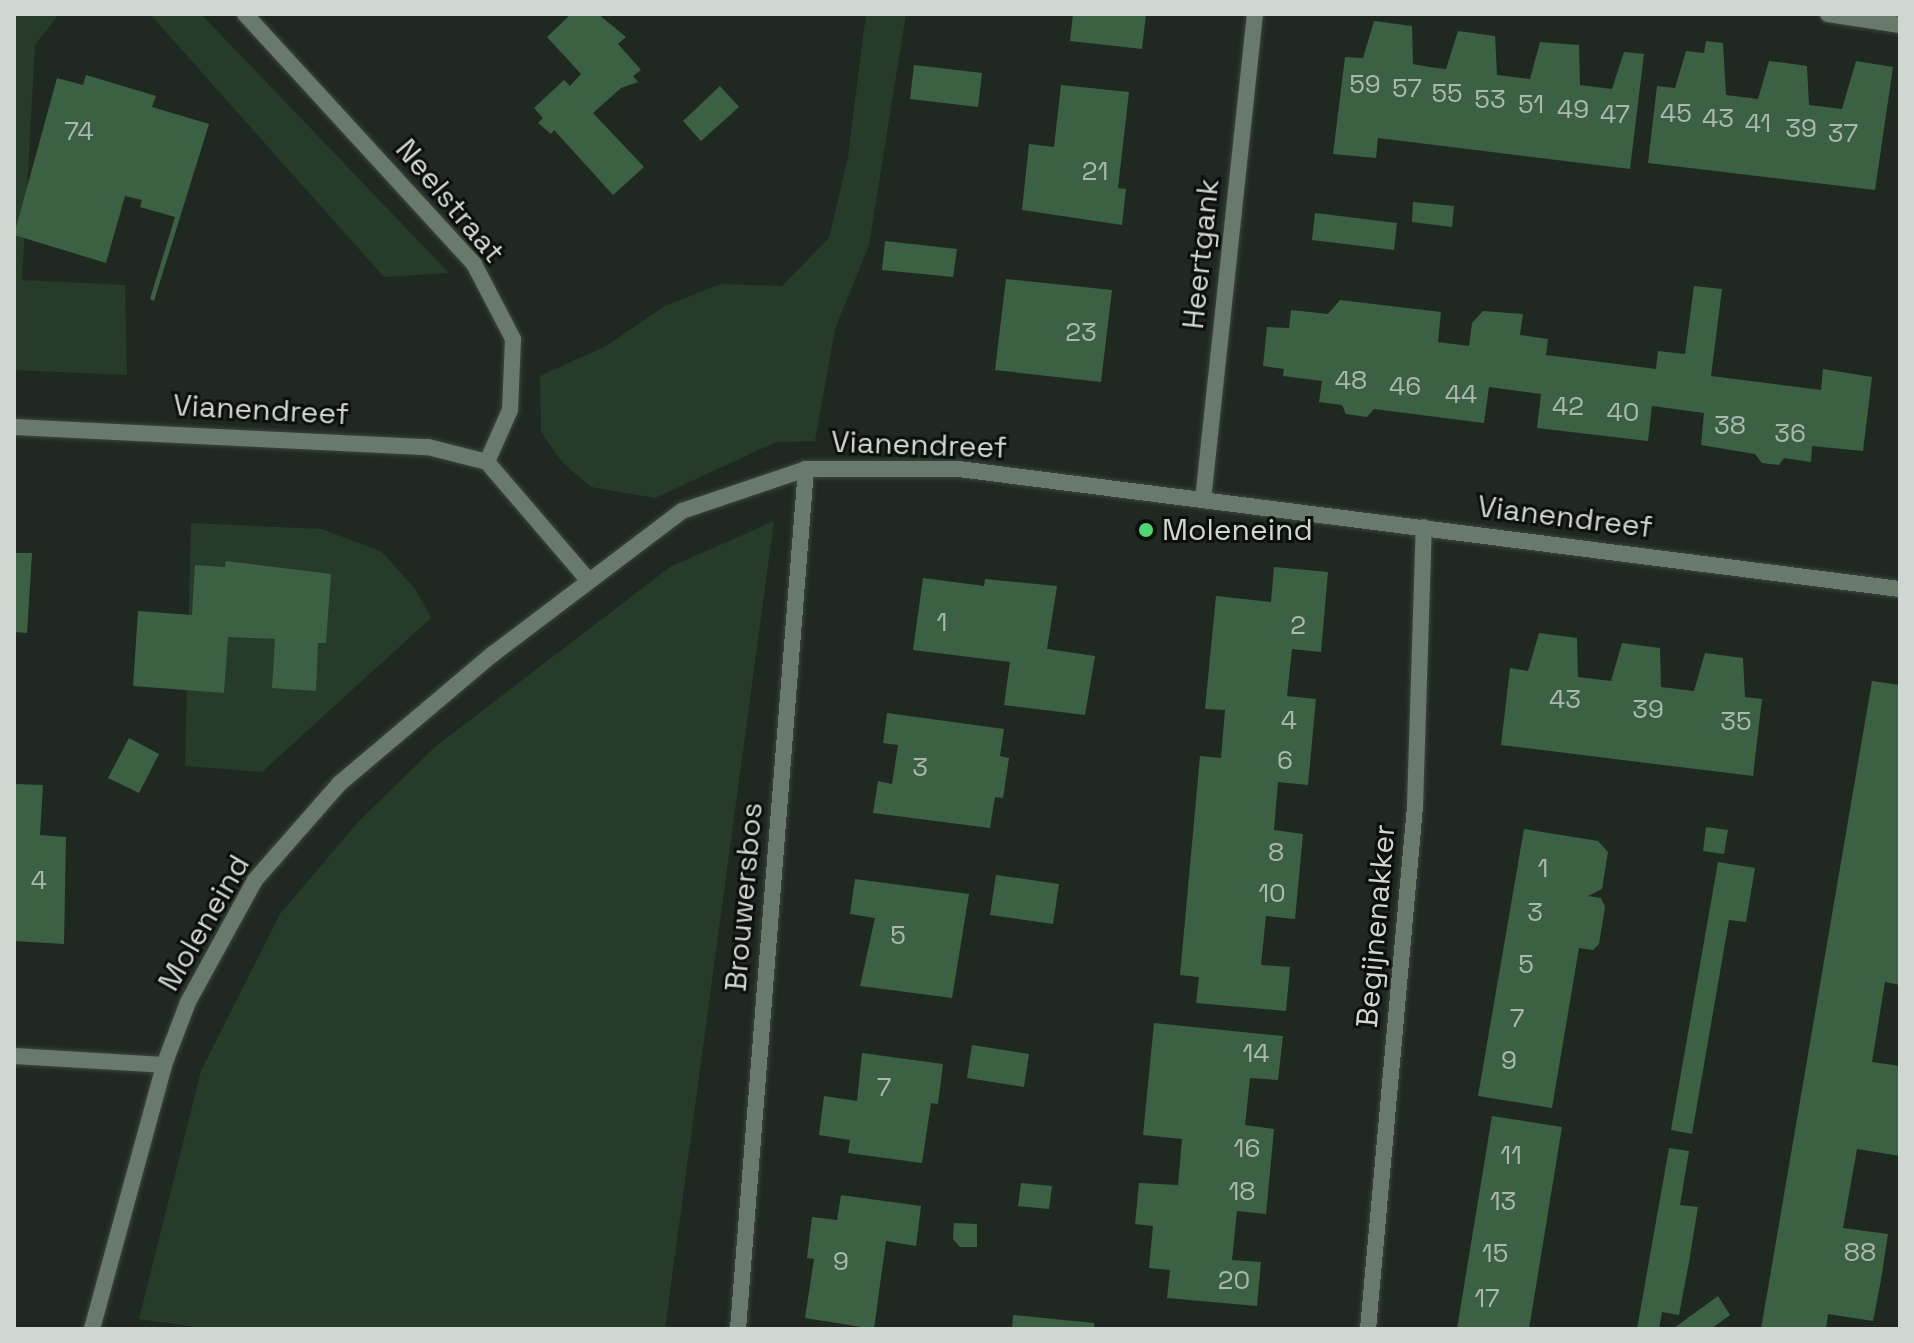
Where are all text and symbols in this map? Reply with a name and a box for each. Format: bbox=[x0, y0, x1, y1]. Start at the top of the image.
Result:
house number: 59 bbox=[1349, 69, 1381, 101]
house number: 57 bbox=[1392, 73, 1422, 105]
house number: 55 bbox=[1431, 78, 1463, 110]
house number: 53 bbox=[1474, 84, 1506, 116]
house number: 51 bbox=[1518, 89, 1544, 121]
house number: 49 bbox=[1557, 94, 1589, 126]
house number: 45 bbox=[1660, 98, 1692, 130]
house number: 47 bbox=[1600, 99, 1630, 131]
house number: 43 bbox=[1702, 103, 1734, 135]
house number: 41 bbox=[1745, 108, 1771, 140]
house number: 39 bbox=[1785, 113, 1817, 145]
house number: 74 bbox=[64, 116, 94, 148]
house number: 37 bbox=[1828, 118, 1858, 150]
street label: Neelstraat bbox=[388, 132, 512, 270]
house number: 21 bbox=[1082, 156, 1108, 188]
street label: Heertgank bbox=[1175, 177, 1227, 331]
house number: 23 bbox=[1065, 317, 1097, 349]
house number: 48 bbox=[1335, 365, 1367, 397]
house number: 46 bbox=[1389, 371, 1421, 403]
house number: 44 bbox=[1445, 379, 1477, 411]
street label: Vianendreef bbox=[172, 387, 350, 433]
house number: 42 bbox=[1552, 391, 1584, 423]
house number: 40 bbox=[1607, 397, 1639, 429]
house number: 38 bbox=[1714, 410, 1746, 442]
house number: 36 bbox=[1774, 418, 1806, 450]
street label: Vianendreef bbox=[830, 424, 1008, 466]
street label: Vianendreef bbox=[1475, 488, 1655, 546]
place label: Moleneind bbox=[1162, 512, 1313, 548]
marker: Moleneind bbox=[1137, 521, 1155, 539]
house number: 1 bbox=[937, 607, 947, 639]
house number: 2 bbox=[1290, 610, 1306, 642]
house number: 43 bbox=[1549, 684, 1581, 716]
house number: 39 bbox=[1632, 694, 1664, 726]
house number: 4 bbox=[1281, 705, 1297, 737]
house number: 35 bbox=[1720, 706, 1752, 738]
house number: 6 bbox=[1277, 745, 1293, 777]
house number: 3 bbox=[912, 752, 928, 784]
street label: Brouwersbos bbox=[718, 801, 770, 993]
street label: Begijnenakker bbox=[1349, 823, 1403, 1029]
house number: 8 bbox=[1268, 837, 1284, 869]
street label: Moleneind bbox=[151, 849, 257, 997]
house number: 1 bbox=[1538, 853, 1548, 885]
house number: 4 bbox=[31, 865, 47, 897]
house number: 10 bbox=[1258, 878, 1286, 910]
house number: 3 bbox=[1527, 897, 1543, 929]
house number: 5 bbox=[890, 920, 906, 952]
house number: 5 bbox=[1518, 949, 1534, 981]
house number: 7 bbox=[1510, 1003, 1524, 1035]
house number: 14 bbox=[1242, 1038, 1270, 1070]
house number: 9 bbox=[1501, 1045, 1517, 1077]
house number: 7 bbox=[877, 1072, 891, 1104]
house number: 16 bbox=[1234, 1133, 1260, 1165]
house number: 11 bbox=[1500, 1140, 1522, 1172]
house number: 18 bbox=[1228, 1176, 1256, 1208]
house number: 13 bbox=[1490, 1186, 1516, 1218]
house number: 88 bbox=[1844, 1237, 1876, 1269]
house number: 15 bbox=[1482, 1238, 1508, 1270]
house number: 9 bbox=[833, 1246, 849, 1278]
house number: 20 bbox=[1218, 1265, 1250, 1297]
house number: 17 bbox=[1474, 1283, 1500, 1315]

